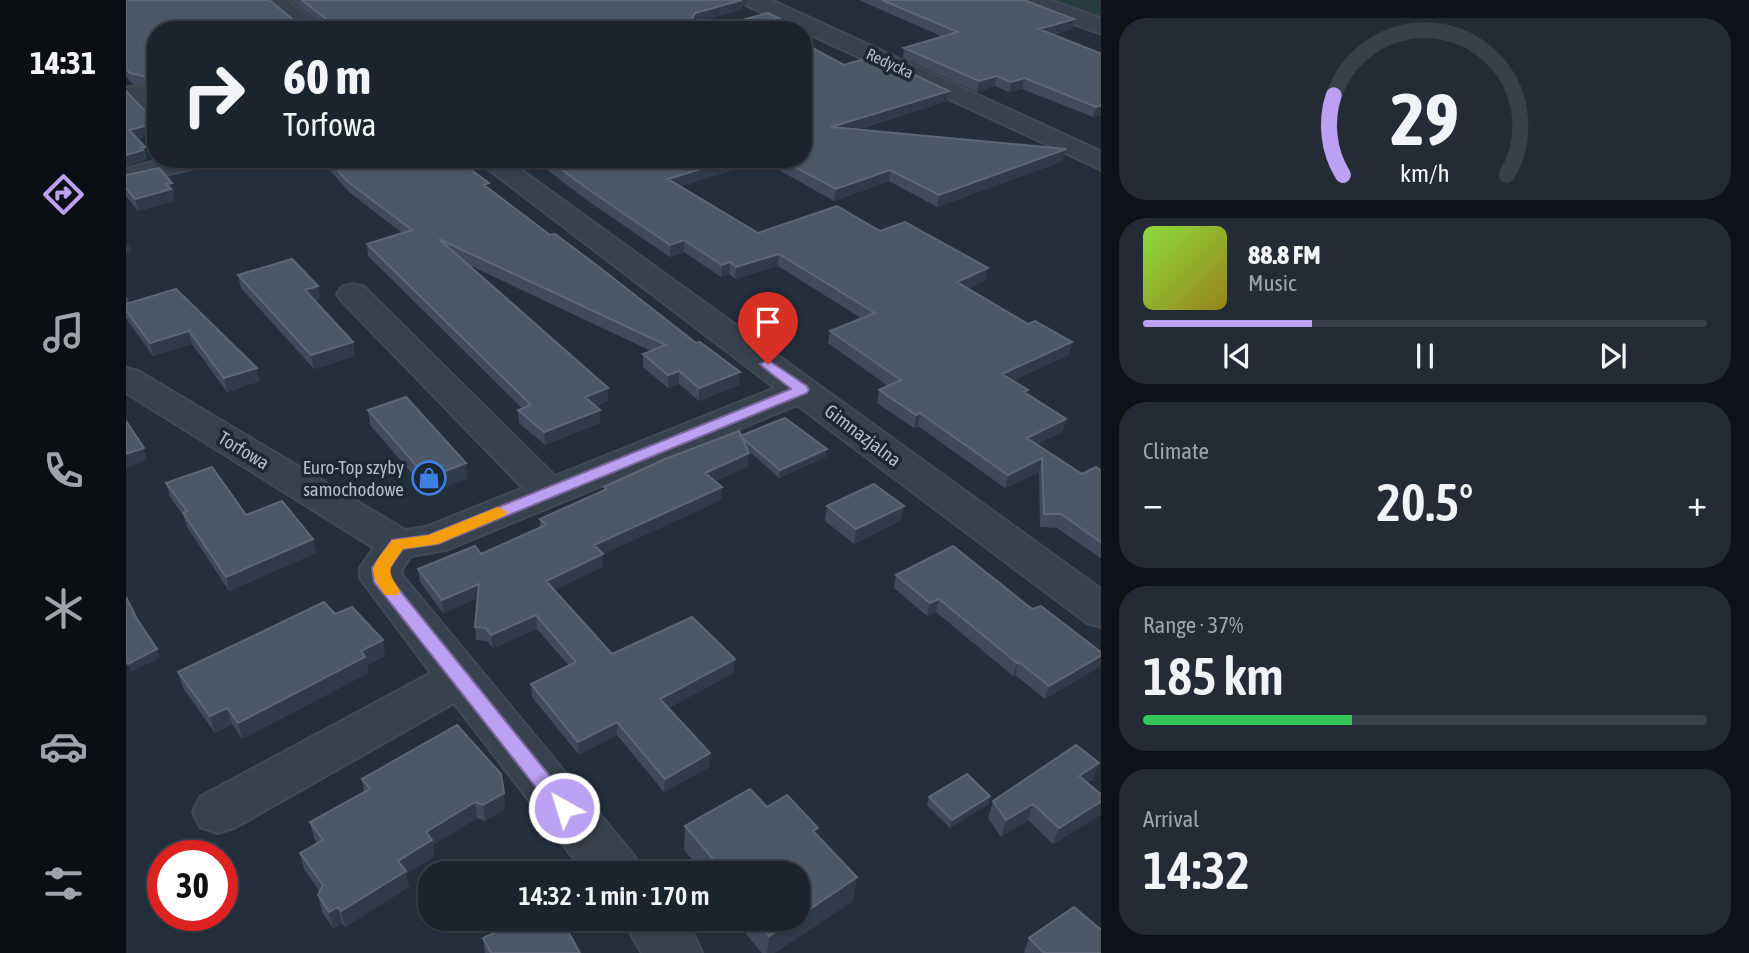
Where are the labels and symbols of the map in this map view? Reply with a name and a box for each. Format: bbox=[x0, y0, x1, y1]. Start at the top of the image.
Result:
street label: Redycka bbox=[863, 44, 916, 83]
pin bbox=[738, 292, 798, 364]
street label: Gimnazjalna bbox=[821, 399, 905, 471]
street label: Torfowa bbox=[215, 426, 273, 474]
place label: Euro-Top szyby samochodowe bbox=[303, 456, 404, 500]
shop icon: Euro-Top szyby samochodowe bbox=[410, 459, 448, 497]
position arrow bbox=[527, 771, 601, 845]
speed limit sign: 30 bbox=[147, 840, 238, 931]

